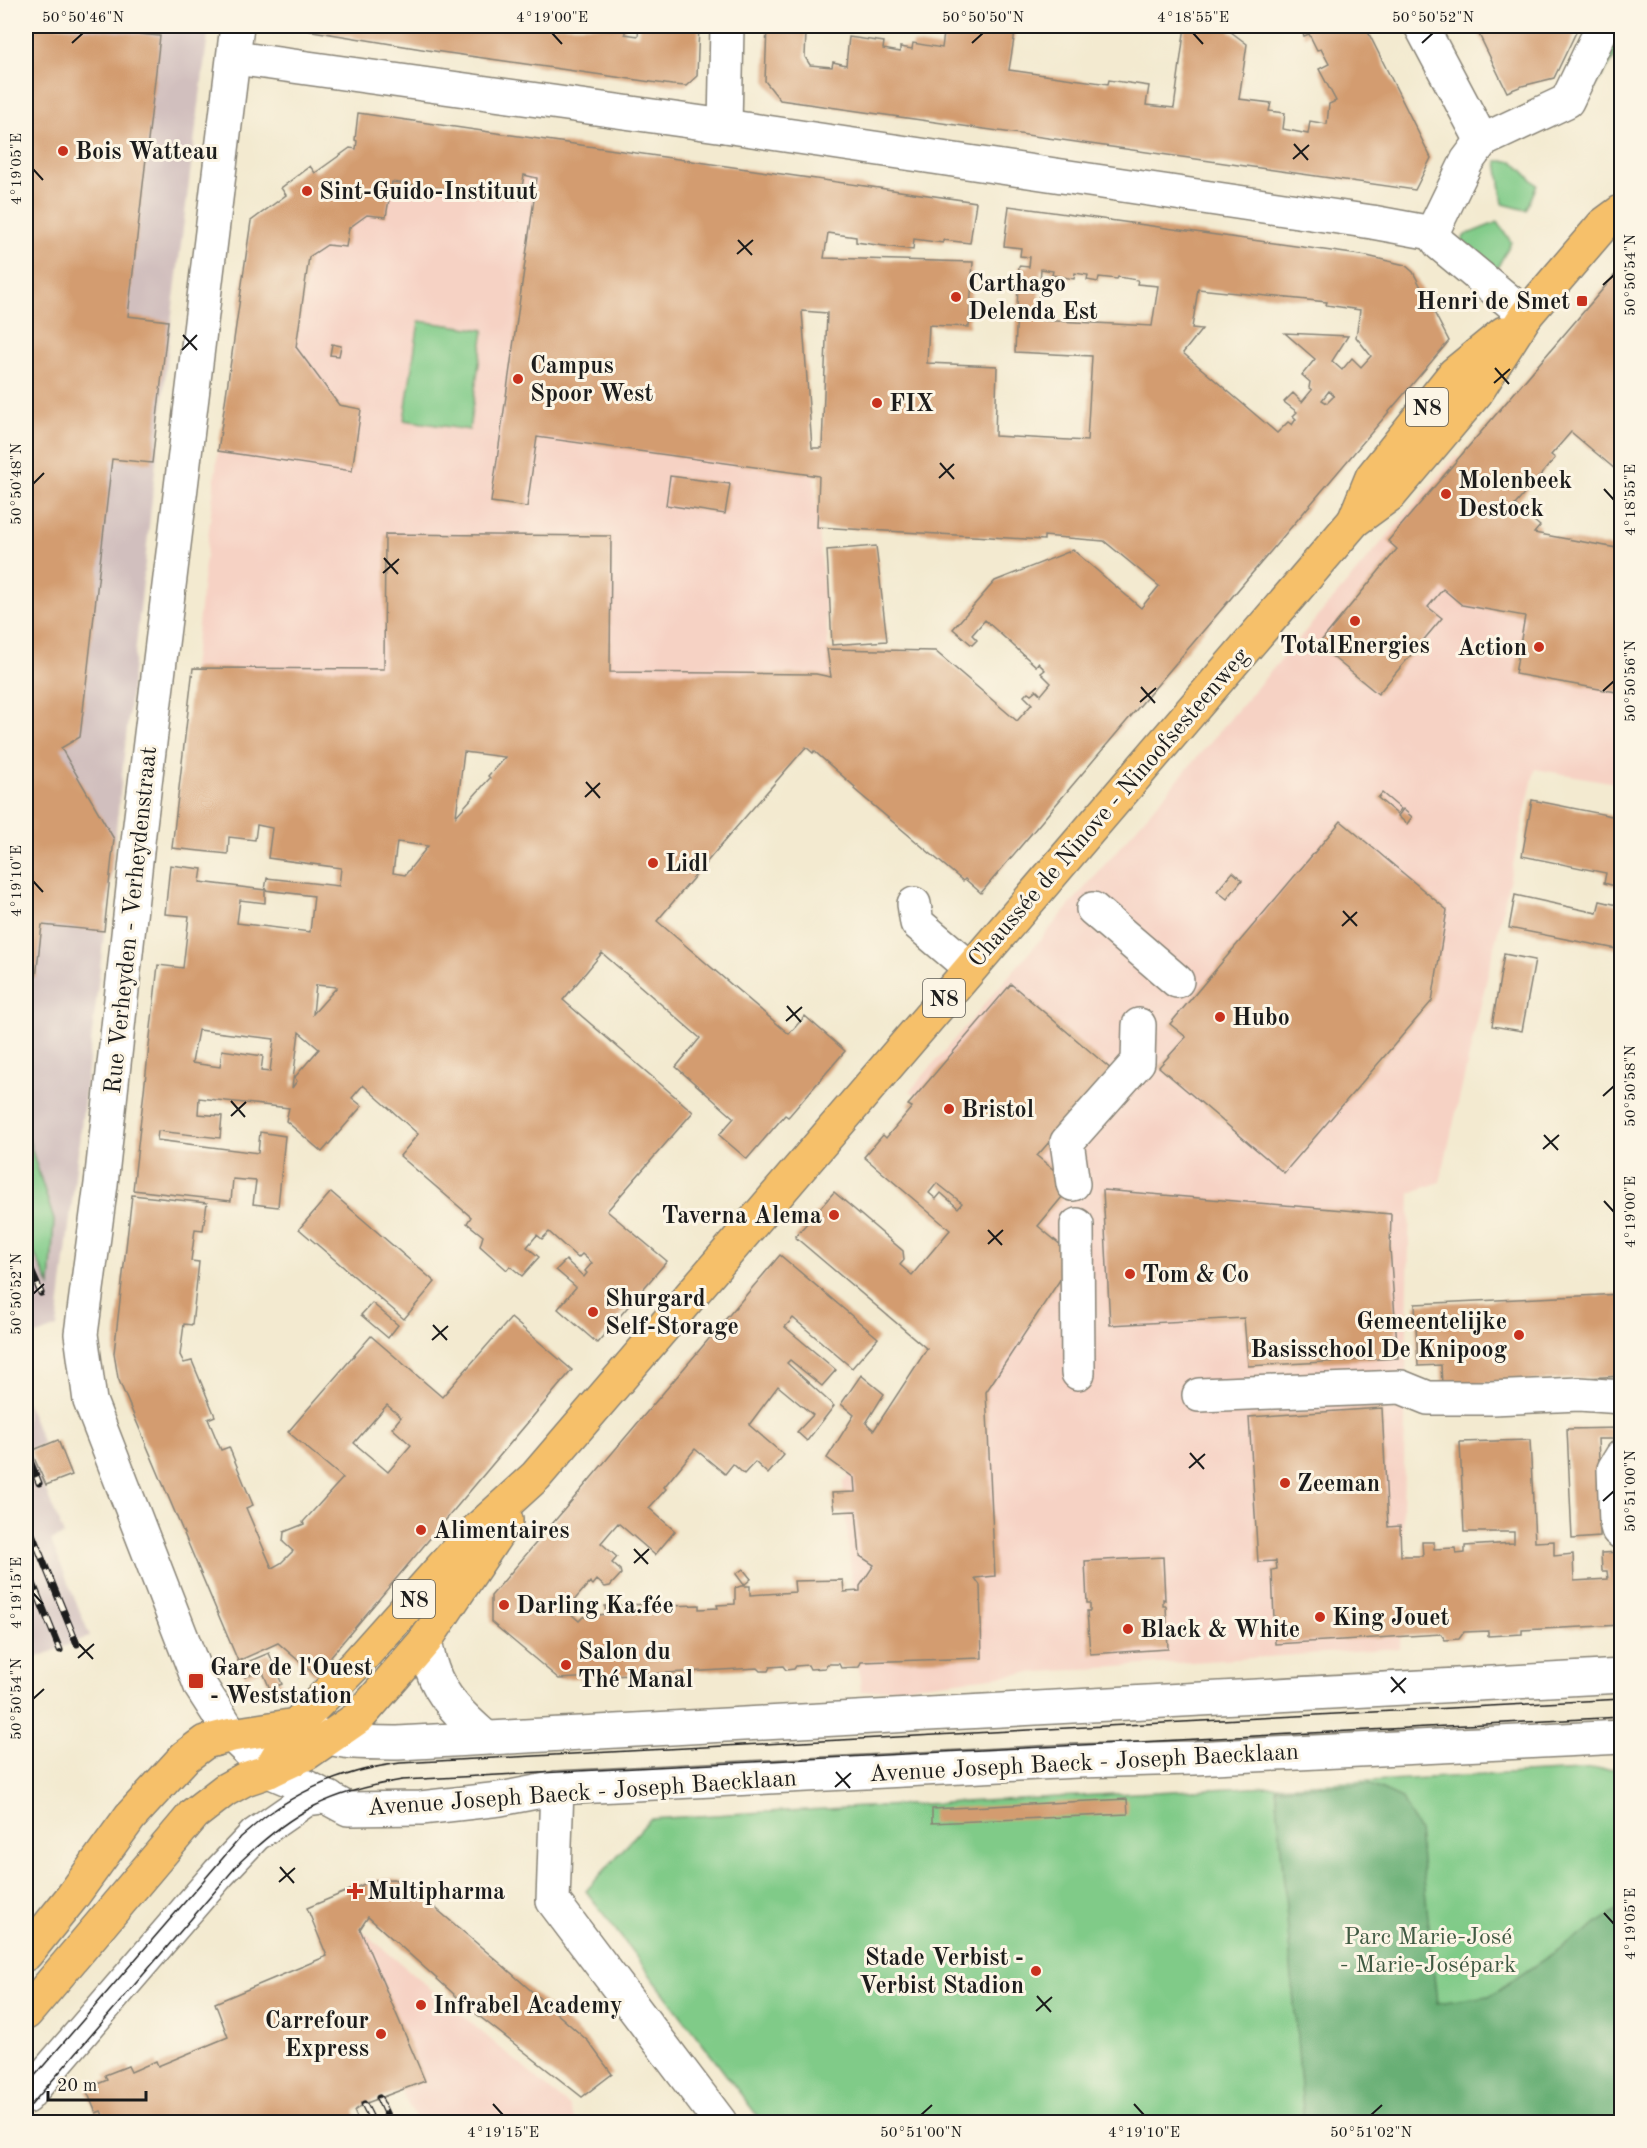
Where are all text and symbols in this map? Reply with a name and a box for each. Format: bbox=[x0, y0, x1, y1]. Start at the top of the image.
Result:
text: 50°50'46"N bbox=[42, 11, 124, 26]
text: 4°19'00"E bbox=[516, 11, 588, 26]
text: 50°50'50"N bbox=[942, 11, 1024, 26]
text: 4°18'55"E bbox=[1157, 11, 1229, 26]
text: 50°50'52"N bbox=[1392, 11, 1474, 26]
text: 4°19'05"E bbox=[10, 133, 25, 205]
place label: Bois Watteau bbox=[75, 141, 218, 165]
marker: Bois Watteau bbox=[56, 144, 70, 158]
place label: Sint-Guido-Instituut bbox=[319, 181, 538, 205]
marker: Sint-Guido-Instituut bbox=[300, 184, 314, 198]
text: 50°50'54"N bbox=[1624, 234, 1639, 316]
place label: Carthago Delenda Est bbox=[968, 273, 1098, 325]
marker: Carthago Delenda Est bbox=[949, 290, 963, 304]
place label: Henri de Smet bbox=[1416, 291, 1570, 315]
marker: Henri de Smet bbox=[1575, 294, 1589, 308]
place label: Campus Spoor West bbox=[530, 355, 653, 407]
marker: Campus Spoor West bbox=[511, 372, 525, 386]
road number: N8 bbox=[1406, 388, 1448, 426]
place label: FIX bbox=[889, 393, 934, 417]
marker: FIX bbox=[870, 396, 884, 410]
text: 50°50'48"N bbox=[10, 443, 25, 525]
text: 4°18'55"E bbox=[1624, 464, 1639, 536]
place label: Molenbeek Destock bbox=[1458, 470, 1572, 522]
marker: Molenbeek Destock bbox=[1439, 487, 1453, 501]
marker: TotalEnergies bbox=[1348, 614, 1362, 628]
place label: TotalEnergies bbox=[1280, 635, 1430, 659]
place label: Action bbox=[1457, 637, 1527, 661]
marker: Action bbox=[1532, 640, 1546, 654]
text: 50°50'56"N bbox=[1624, 640, 1639, 722]
street label: Chaussée de Ninove - Ninoofsesteenweg bbox=[965, 644, 1254, 972]
street label: Rue Verheyden - Verheydenstraat bbox=[102, 745, 162, 1095]
text: 4°19'10"E bbox=[10, 845, 25, 917]
place label: Lidl bbox=[665, 853, 709, 877]
marker: Lidl bbox=[646, 856, 660, 870]
road number: N8 bbox=[923, 979, 965, 1017]
place label: Hubo bbox=[1232, 1007, 1290, 1031]
marker: Hubo bbox=[1213, 1010, 1227, 1024]
text: 50°50'58"N bbox=[1624, 1045, 1639, 1127]
place label: Bristol bbox=[961, 1099, 1034, 1123]
marker: Bristol bbox=[942, 1102, 956, 1116]
text: 4°19'00"E bbox=[1624, 1176, 1639, 1248]
place label: Taverna Alema bbox=[661, 1205, 822, 1229]
marker: Taverna Alema bbox=[827, 1208, 841, 1222]
text: 50°50'52"N bbox=[10, 1253, 25, 1335]
place label: Tom & Co bbox=[1142, 1264, 1249, 1288]
marker: Tom & Co bbox=[1123, 1267, 1137, 1281]
place label: Shurgard Self-Storage bbox=[605, 1288, 739, 1340]
marker: Shurgard Self-Storage bbox=[586, 1305, 600, 1319]
place label: Gemeentelijke Basisschool De Knipoog bbox=[1250, 1311, 1508, 1363]
marker: Gemeentelijke Basisschool De Knipoog bbox=[1512, 1328, 1526, 1342]
text: 50°51'00"N bbox=[1624, 1450, 1639, 1532]
place label: Zeeman bbox=[1297, 1473, 1380, 1497]
marker: Zeeman bbox=[1278, 1476, 1292, 1490]
place label: Alimentaires bbox=[433, 1520, 570, 1544]
marker: Alimentaires bbox=[414, 1523, 428, 1537]
text: 4°19'15"E bbox=[10, 1557, 25, 1629]
road number: N8 bbox=[393, 1580, 435, 1618]
place label: Darling Ka.fée bbox=[516, 1595, 674, 1619]
marker: Darling Ka.fée bbox=[497, 1598, 511, 1612]
place label: King Jouet bbox=[1332, 1607, 1450, 1631]
marker: King Jouet bbox=[1313, 1610, 1327, 1624]
place label: Black & White bbox=[1140, 1619, 1300, 1643]
marker: Black & White bbox=[1121, 1622, 1135, 1636]
place label: Salon du Thé Manal bbox=[578, 1641, 693, 1693]
place label: Gare de l'Ouest - Weststation bbox=[210, 1657, 373, 1709]
text: 50°50'54"N bbox=[10, 1658, 25, 1740]
marker: Salon du Thé Manal bbox=[559, 1658, 573, 1672]
marker: Gare de l'Ouest - Weststation bbox=[187, 1672, 205, 1690]
street label: Avenue Joseph Baeck - Joseph Baecklaan bbox=[869, 1741, 1300, 1787]
street label: Avenue Joseph Baeck - Joseph Baecklaan bbox=[367, 1767, 798, 1821]
place label: Multipharma bbox=[367, 1881, 505, 1905]
marker: Multipharma bbox=[348, 1884, 362, 1898]
text: 4°19'05"E bbox=[1624, 1888, 1639, 1960]
park label: Parc Marie-José - Marie-Josépark bbox=[1340, 1926, 1516, 1978]
place label: Stade Verbist - Verbist Stadion bbox=[859, 1947, 1024, 1999]
marker: Stade Verbist - Verbist Stadion bbox=[1029, 1964, 1043, 1978]
place label: Infrabel Academy bbox=[433, 1995, 623, 2019]
marker: Infrabel Academy bbox=[414, 1998, 428, 2012]
place label: Carrefour Express bbox=[265, 2010, 369, 2062]
marker: Carrefour Express bbox=[374, 2027, 388, 2041]
scale bar bbox=[48, 2064, 146, 2102]
text: 20 m bbox=[57, 2077, 97, 2095]
text: 4°19'15"E bbox=[467, 2126, 539, 2141]
text: 50°51'00"N bbox=[880, 2126, 962, 2141]
text: 4°19'10"E bbox=[1108, 2126, 1180, 2141]
text: 50°51'02"N bbox=[1330, 2126, 1412, 2141]

